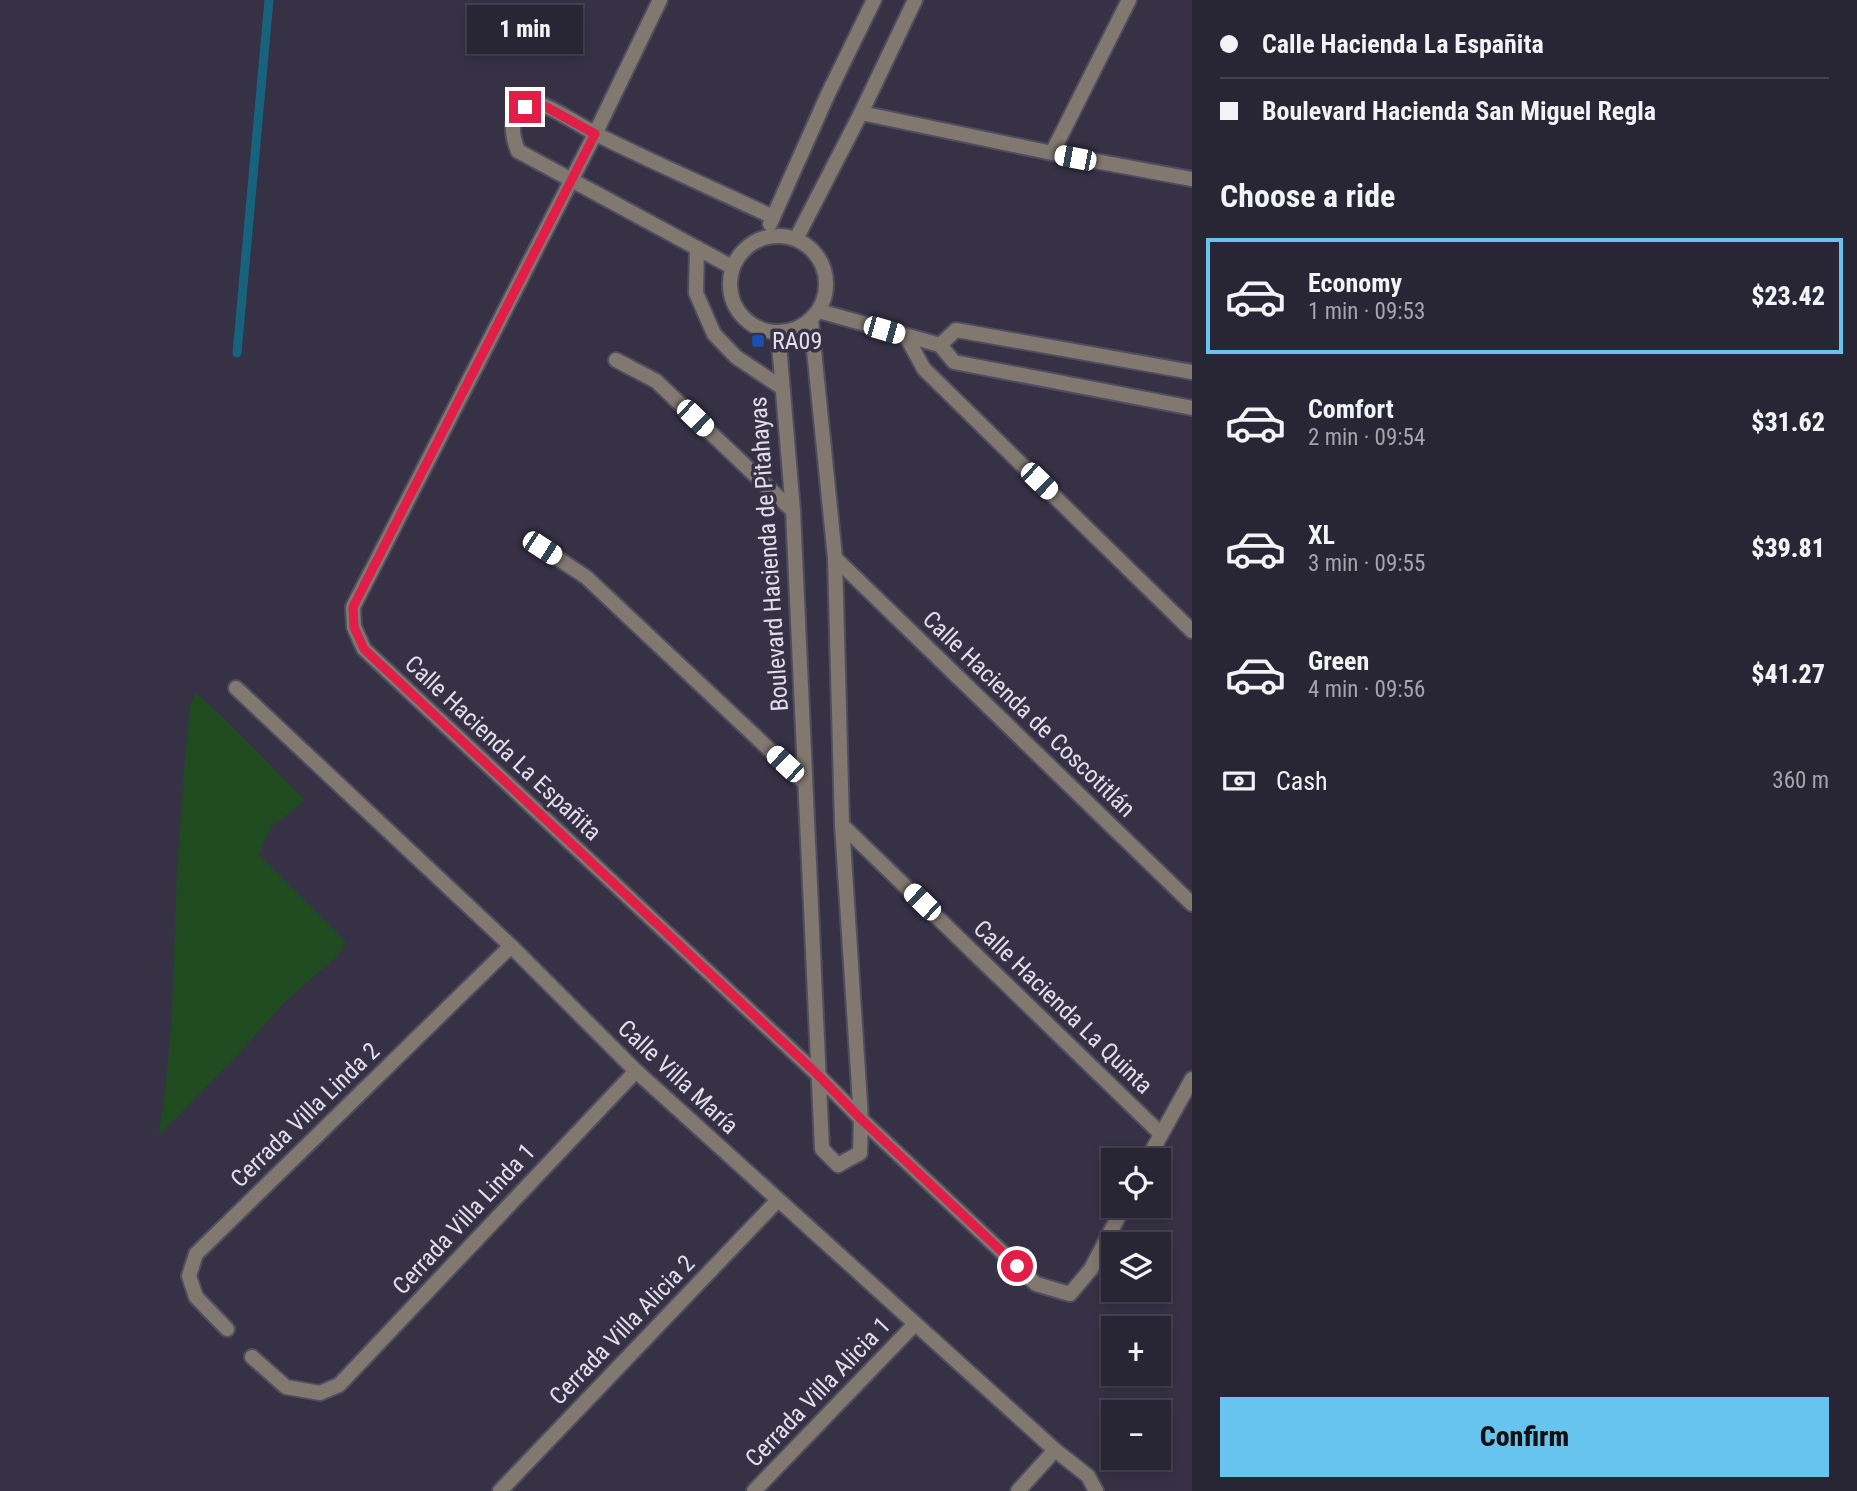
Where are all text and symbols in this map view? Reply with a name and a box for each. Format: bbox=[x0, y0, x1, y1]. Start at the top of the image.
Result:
callout: 1 min bbox=[467, 6, 583, 55]
text: 1 min bbox=[499, 16, 551, 43]
text: Calle Hacienda La Españita bbox=[1262, 29, 1544, 59]
route end bbox=[509, 91, 541, 123]
text: Boulevard Hacienda San Miguel Regla bbox=[1262, 96, 1656, 126]
car bbox=[1053, 144, 1098, 172]
text: Choose a ride bbox=[1220, 177, 1395, 215]
icon: car bbox=[1224, 265, 1287, 328]
text: Economy bbox=[1308, 268, 1402, 298]
text: $23.42 bbox=[1751, 281, 1825, 311]
text: 1 min · 09:53 bbox=[1308, 298, 1425, 325]
car bbox=[861, 314, 908, 346]
place label: RA09 bbox=[772, 327, 822, 355]
marker: RA09 bbox=[750, 333, 766, 349]
icon: car bbox=[1224, 391, 1287, 454]
text: Comfort bbox=[1308, 394, 1394, 424]
car bbox=[673, 396, 718, 440]
street label: Boulevard Hacienda de Pitahayas bbox=[744, 396, 794, 712]
text: $31.62 bbox=[1751, 407, 1825, 437]
text: 2 min · 09:54 bbox=[1308, 424, 1425, 451]
car bbox=[1017, 459, 1062, 503]
icon: car bbox=[1224, 517, 1287, 580]
text: XL bbox=[1308, 520, 1335, 550]
car bbox=[519, 528, 566, 568]
text: $39.81 bbox=[1751, 533, 1825, 563]
text: 3 min · 09:55 bbox=[1308, 550, 1425, 577]
street label: Calle Hacienda de Coscotitlán bbox=[917, 605, 1141, 823]
icon: car bbox=[1224, 643, 1287, 706]
text: Green bbox=[1308, 646, 1369, 676]
street label: Calle Hacienda La Españita bbox=[399, 650, 607, 846]
text: $41.27 bbox=[1751, 659, 1825, 689]
text: 4 min · 09:56 bbox=[1308, 676, 1425, 703]
car bbox=[763, 742, 808, 786]
icon: cash bbox=[1220, 762, 1258, 800]
text: Cash bbox=[1276, 766, 1328, 796]
text: 360 m bbox=[1772, 767, 1829, 794]
car bbox=[900, 880, 945, 924]
street label: Calle Hacienda La Quinta bbox=[968, 914, 1158, 1100]
street label: Calle Villa María bbox=[612, 1014, 744, 1140]
street label: Cerrada Villa Linda 2 bbox=[225, 1037, 385, 1193]
street label: Cerrada Villa Linda 1 bbox=[387, 1138, 541, 1300]
map controls bbox=[1101, 1148, 1171, 1470]
button: locate bbox=[1101, 1148, 1171, 1218]
button: layers bbox=[1101, 1232, 1171, 1302]
street label: Cerrada Villa Alicia 2 bbox=[544, 1250, 700, 1410]
route start bbox=[1001, 1250, 1033, 1282]
street label: Cerrada Villa Alicia 1 bbox=[740, 1312, 896, 1472]
button: + bbox=[1101, 1316, 1171, 1386]
button: Confirm bbox=[1220, 1397, 1829, 1477]
button: − bbox=[1101, 1400, 1171, 1470]

